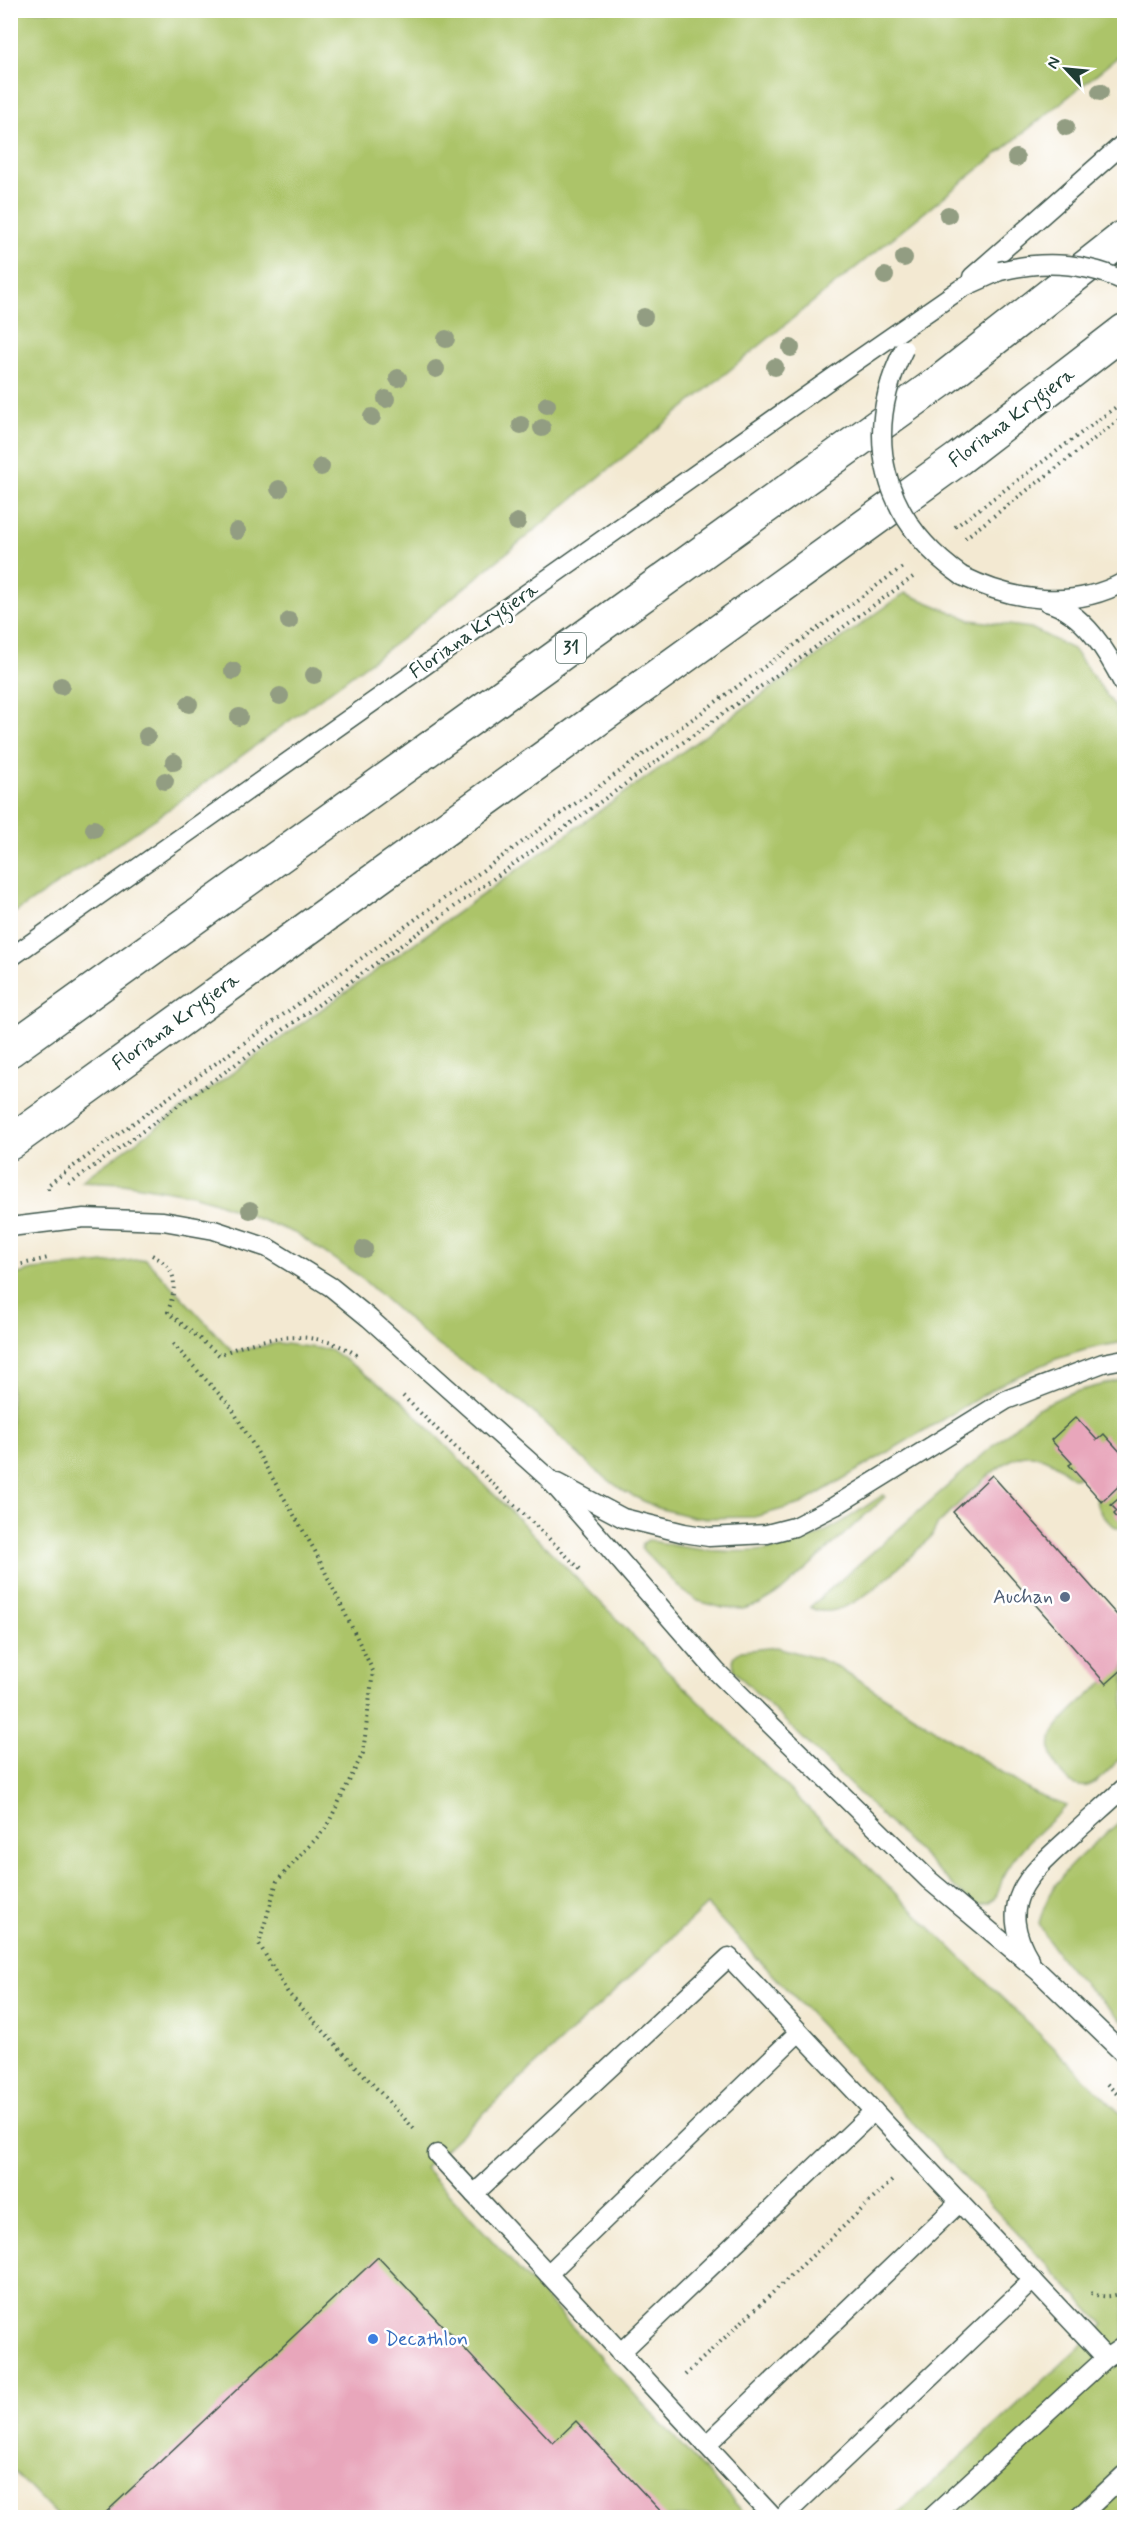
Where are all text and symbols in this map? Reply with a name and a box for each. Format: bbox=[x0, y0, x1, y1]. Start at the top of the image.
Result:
north arrow bbox=[1036, 39, 1096, 99]
text: N bbox=[1042, 54, 1066, 72]
street label: Floriana Krygiera bbox=[943, 361, 1083, 476]
street label: Floriana Krygiera bbox=[404, 576, 546, 687]
road number: 31 bbox=[556, 633, 586, 663]
street label: Floriana Krygiera bbox=[107, 966, 247, 1079]
place label: Auchan bbox=[993, 1584, 1053, 1611]
marker: Auchan bbox=[1058, 1590, 1072, 1604]
place label: Decathlon bbox=[385, 2326, 468, 2353]
marker: Decathlon bbox=[366, 2332, 380, 2346]

